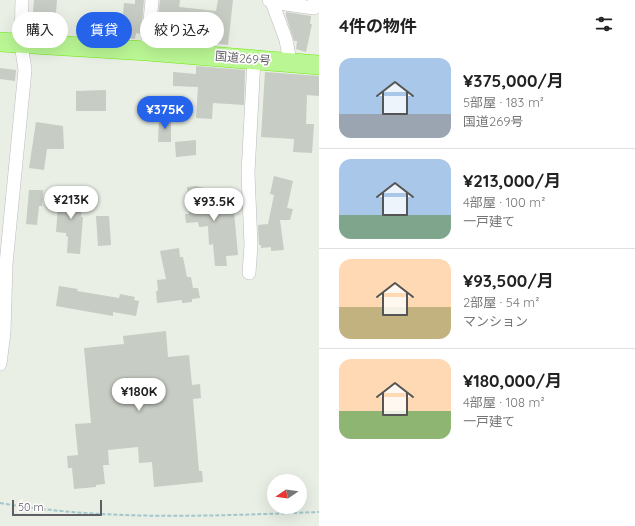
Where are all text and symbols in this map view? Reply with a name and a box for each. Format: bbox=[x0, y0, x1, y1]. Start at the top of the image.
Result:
chip: 購入 bbox=[12, 12, 68, 48]
chip: 賃貸 bbox=[76, 12, 132, 48]
chip: 絞り込み bbox=[140, 12, 224, 48]
icon: filters bbox=[593, 13, 615, 35]
text: 4件の物件 bbox=[339, 15, 417, 36]
street label: 国道269号 bbox=[215, 48, 271, 68]
text: ¥375,000/月 bbox=[463, 70, 564, 91]
icon: home bbox=[371, 74, 419, 122]
text: 5部屋 · 183 m² bbox=[463, 94, 544, 110]
pin: ¥375K bbox=[137, 96, 193, 130]
text: ¥375K bbox=[146, 101, 184, 117]
text: 国道269号 bbox=[463, 113, 523, 129]
text: ¥213,000/月 bbox=[463, 170, 561, 191]
icon: home bbox=[371, 175, 419, 223]
pin: ¥213K bbox=[43, 186, 99, 220]
pin: ¥93.5K bbox=[181, 188, 247, 222]
text: ¥213K bbox=[53, 191, 89, 207]
text: ¥93.5K bbox=[193, 193, 235, 209]
text: 4部屋 · 100 m² bbox=[463, 194, 545, 210]
text: 一戸建て bbox=[463, 213, 515, 229]
text: ¥93,500/月 bbox=[463, 270, 554, 291]
icon: home bbox=[371, 275, 419, 323]
text: 2部屋 · 54 m² bbox=[463, 294, 539, 310]
text: マンション bbox=[463, 313, 528, 329]
text: ¥180,000/月 bbox=[463, 370, 562, 391]
icon: home bbox=[371, 375, 419, 423]
pin: ¥180K bbox=[111, 378, 167, 412]
text: ¥180K bbox=[121, 383, 157, 399]
text: 4部屋 · 108 m² bbox=[463, 394, 545, 410]
text: 一戸建て bbox=[463, 413, 515, 429]
north arrow bbox=[267, 474, 307, 514]
map controls bbox=[267, 474, 307, 514]
scale bar bbox=[12, 498, 102, 517]
text: 50 m bbox=[18, 500, 44, 514]

